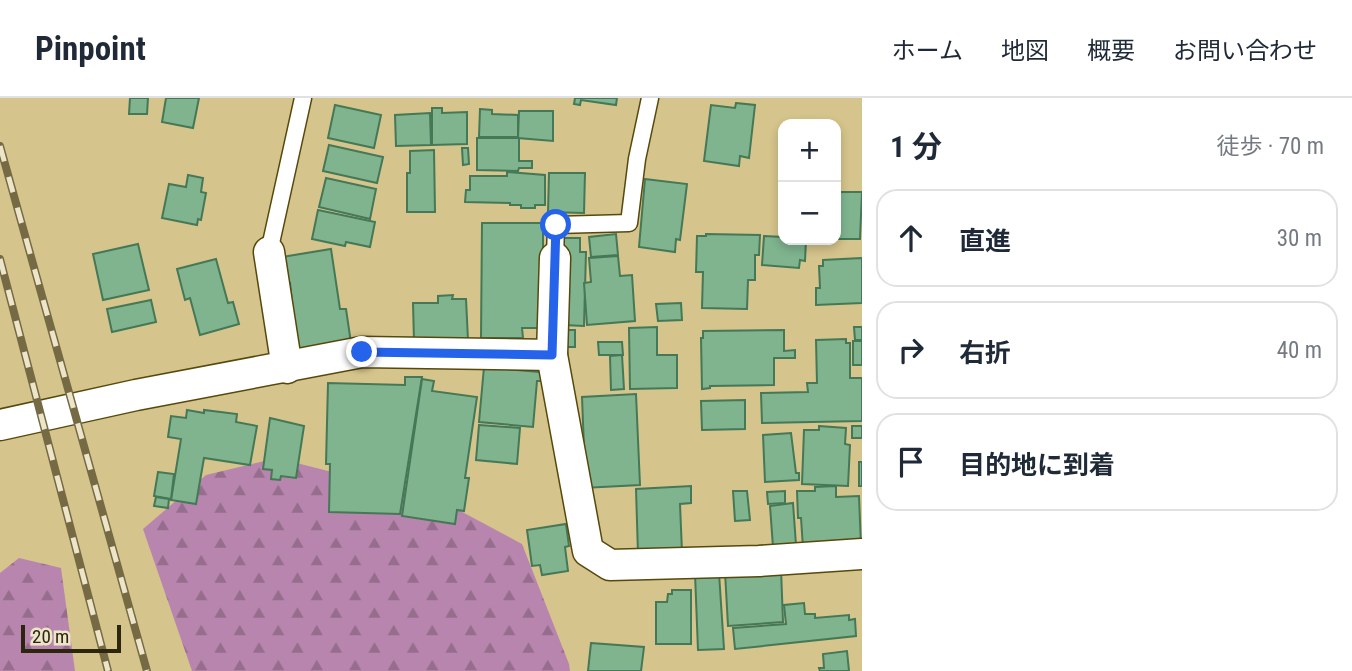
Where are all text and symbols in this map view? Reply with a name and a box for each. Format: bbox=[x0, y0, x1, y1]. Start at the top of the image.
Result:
text: Pinpoint bbox=[35, 29, 146, 68]
text: ホーム bbox=[892, 37, 963, 65]
text: 地図 bbox=[1001, 37, 1049, 65]
text: 概要 bbox=[1087, 37, 1135, 65]
text: お問い合わせ bbox=[1173, 37, 1317, 65]
map controls bbox=[778, 119, 841, 245]
button: + bbox=[778, 119, 841, 182]
text: 1 分 bbox=[890, 129, 942, 164]
text: 徒歩 · 70 m bbox=[1217, 133, 1324, 160]
button: − bbox=[778, 182, 841, 245]
route start bbox=[540, 209, 571, 240]
icon: ahead bbox=[892, 219, 930, 257]
text: 30 m bbox=[1277, 225, 1322, 252]
text: 直進 bbox=[959, 226, 1011, 256]
icon: right bbox=[892, 331, 930, 369]
route end bbox=[346, 336, 377, 367]
text: 40 m bbox=[1277, 337, 1322, 364]
text: 右折 bbox=[959, 338, 1011, 368]
icon: arrive bbox=[892, 443, 930, 481]
text: 目的地に到着 bbox=[959, 450, 1115, 480]
scale bar bbox=[21, 622, 121, 654]
text: 20 m bbox=[32, 625, 69, 648]

